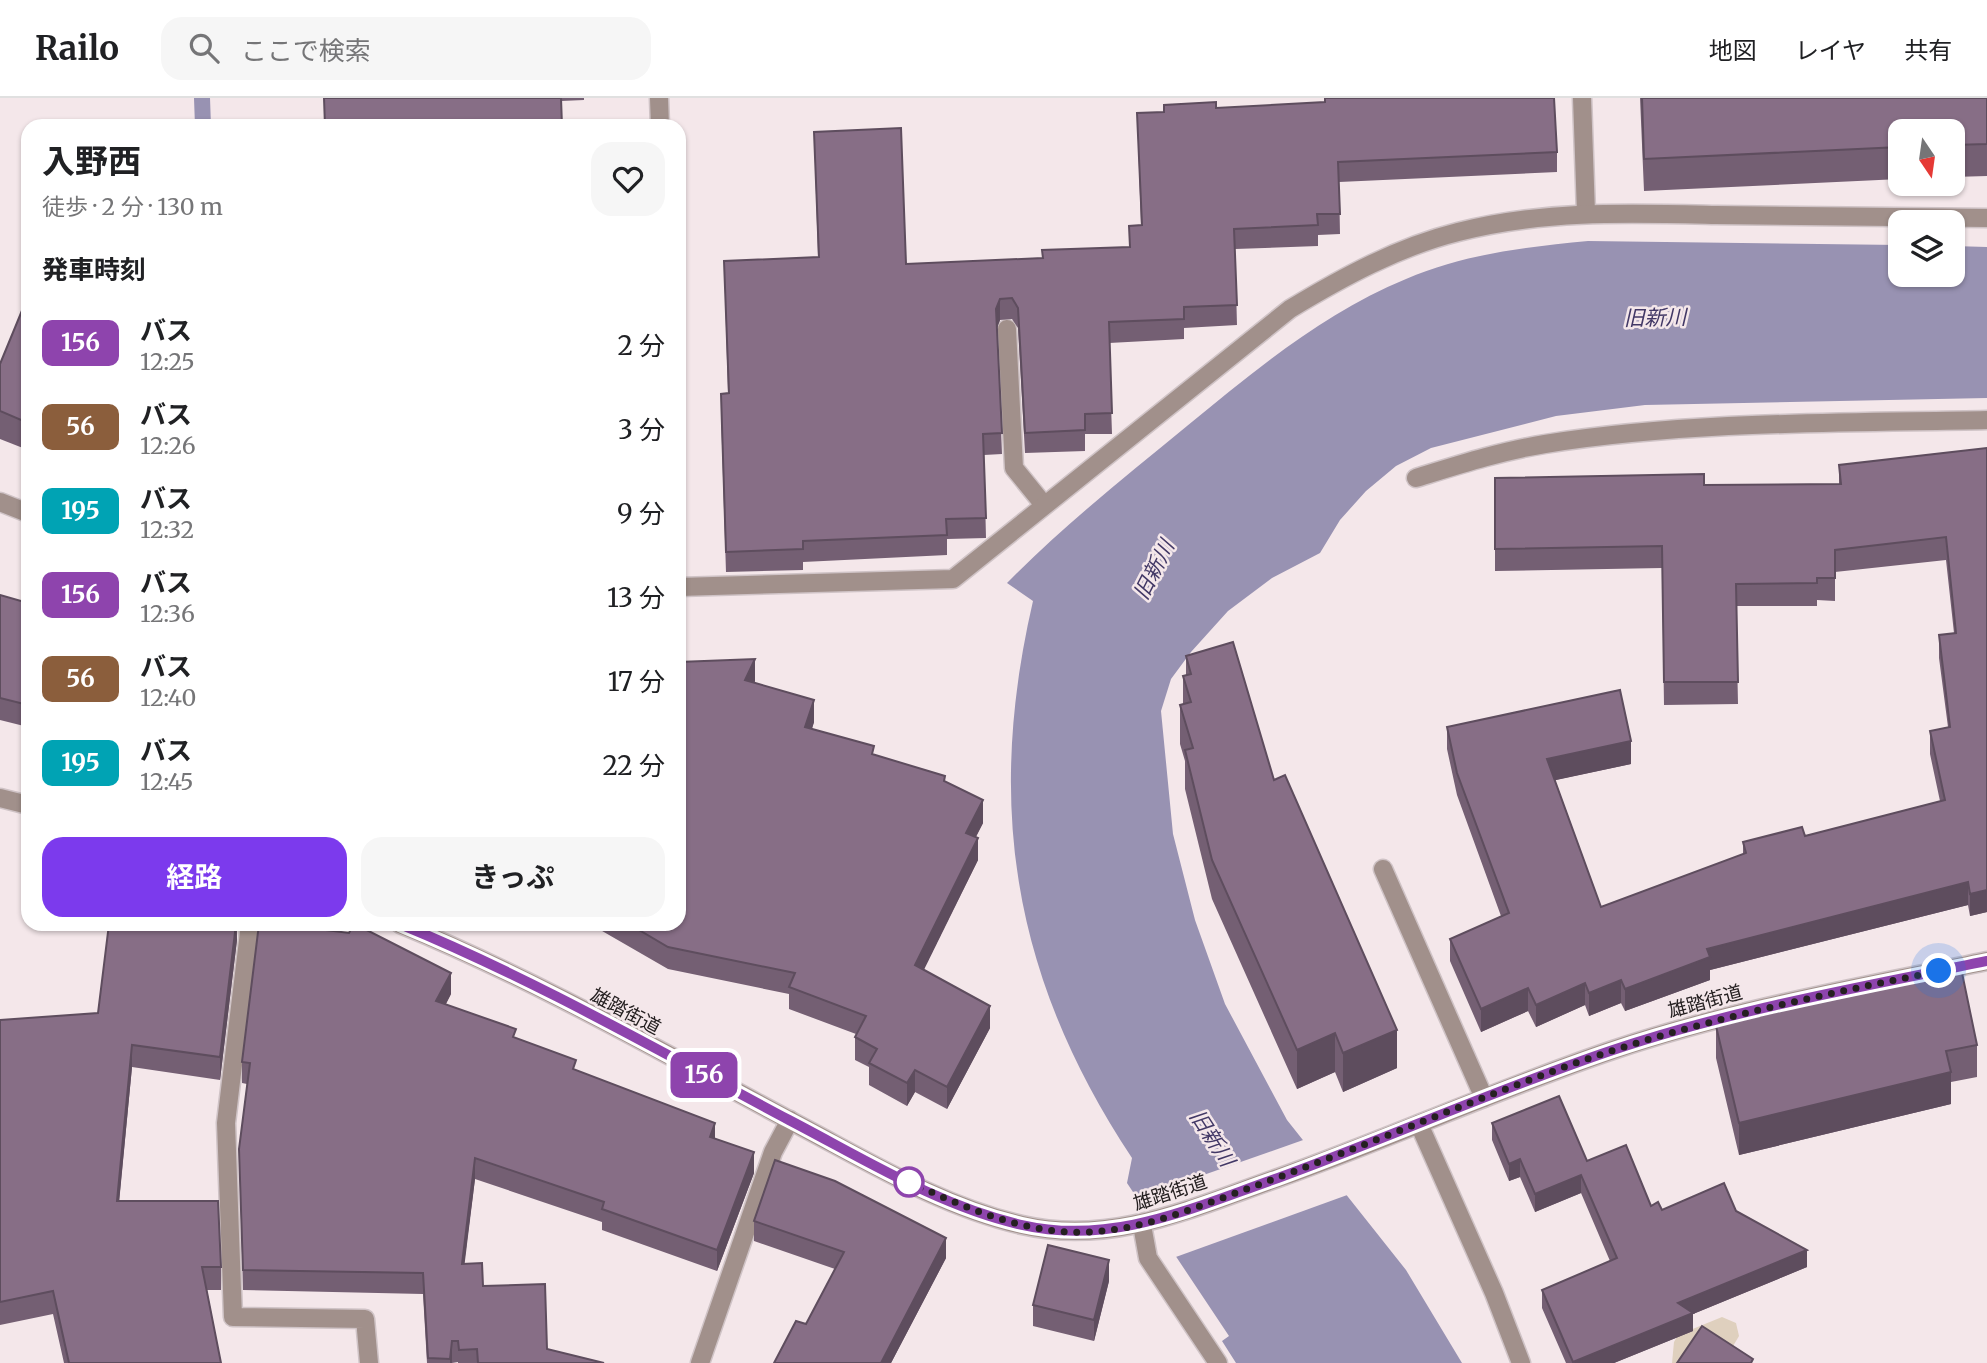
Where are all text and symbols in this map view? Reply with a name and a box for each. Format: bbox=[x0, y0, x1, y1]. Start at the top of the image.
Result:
search box bbox=[161, 17, 651, 80]
text: Railo bbox=[35, 28, 119, 69]
icon: search bbox=[185, 29, 223, 67]
text: ここで検索 bbox=[241, 34, 371, 67]
text: 地図 bbox=[1709, 35, 1757, 66]
text: レイヤ bbox=[1795, 35, 1866, 66]
text: 共有 bbox=[1904, 35, 1952, 66]
north arrow bbox=[1888, 119, 1965, 196]
map controls bbox=[1888, 119, 1965, 287]
text: 入野西 bbox=[42, 141, 141, 182]
button: heart bbox=[591, 142, 665, 216]
text: 徒歩 · 2 分 · 130 m bbox=[42, 192, 223, 221]
button: layers bbox=[1888, 210, 1965, 287]
text: 発車時刻 bbox=[42, 253, 146, 286]
water label: 旧新川 bbox=[1623, 303, 1689, 332]
text: バス bbox=[140, 314, 192, 347]
text: 156 bbox=[61, 327, 100, 358]
text: 2 分 bbox=[617, 329, 665, 362]
text: 12:25 bbox=[140, 347, 195, 376]
text: バス bbox=[140, 398, 192, 431]
text: 56 bbox=[66, 411, 95, 442]
text: 3 分 bbox=[618, 413, 665, 446]
text: 12:26 bbox=[140, 431, 196, 460]
text: バス bbox=[140, 482, 192, 515]
text: 195 bbox=[61, 495, 100, 526]
text: 9 分 bbox=[617, 497, 665, 530]
text: 12:32 bbox=[140, 515, 194, 544]
water label: 旧新川 bbox=[1127, 534, 1181, 604]
text: バス bbox=[140, 566, 192, 599]
text: 156 bbox=[61, 579, 100, 610]
text: 13 分 bbox=[607, 581, 665, 614]
text: 12:36 bbox=[140, 599, 195, 628]
text: バス bbox=[140, 650, 192, 683]
text: 56 bbox=[66, 663, 95, 694]
text: 17 分 bbox=[608, 665, 665, 698]
text: 12:40 bbox=[140, 683, 196, 712]
text: バス bbox=[140, 734, 192, 767]
text: 195 bbox=[61, 747, 100, 778]
text: 22 分 bbox=[602, 749, 665, 782]
text: 12:45 bbox=[140, 767, 193, 796]
button: 経路 bbox=[42, 837, 347, 917]
button: きっぷ bbox=[361, 837, 665, 917]
your location bbox=[1921, 953, 1956, 988]
street label: 雄踏街道 bbox=[1665, 980, 1745, 1022]
street label: 雄踏街道 bbox=[587, 983, 665, 1039]
line badge: 156 bbox=[664, 1052, 744, 1098]
text: 156 bbox=[684, 1059, 724, 1090]
water label: 旧新川 bbox=[1184, 1104, 1242, 1173]
unlabelled marker bbox=[894, 1167, 924, 1197]
street label: 雄踏街道 bbox=[1130, 1169, 1210, 1215]

